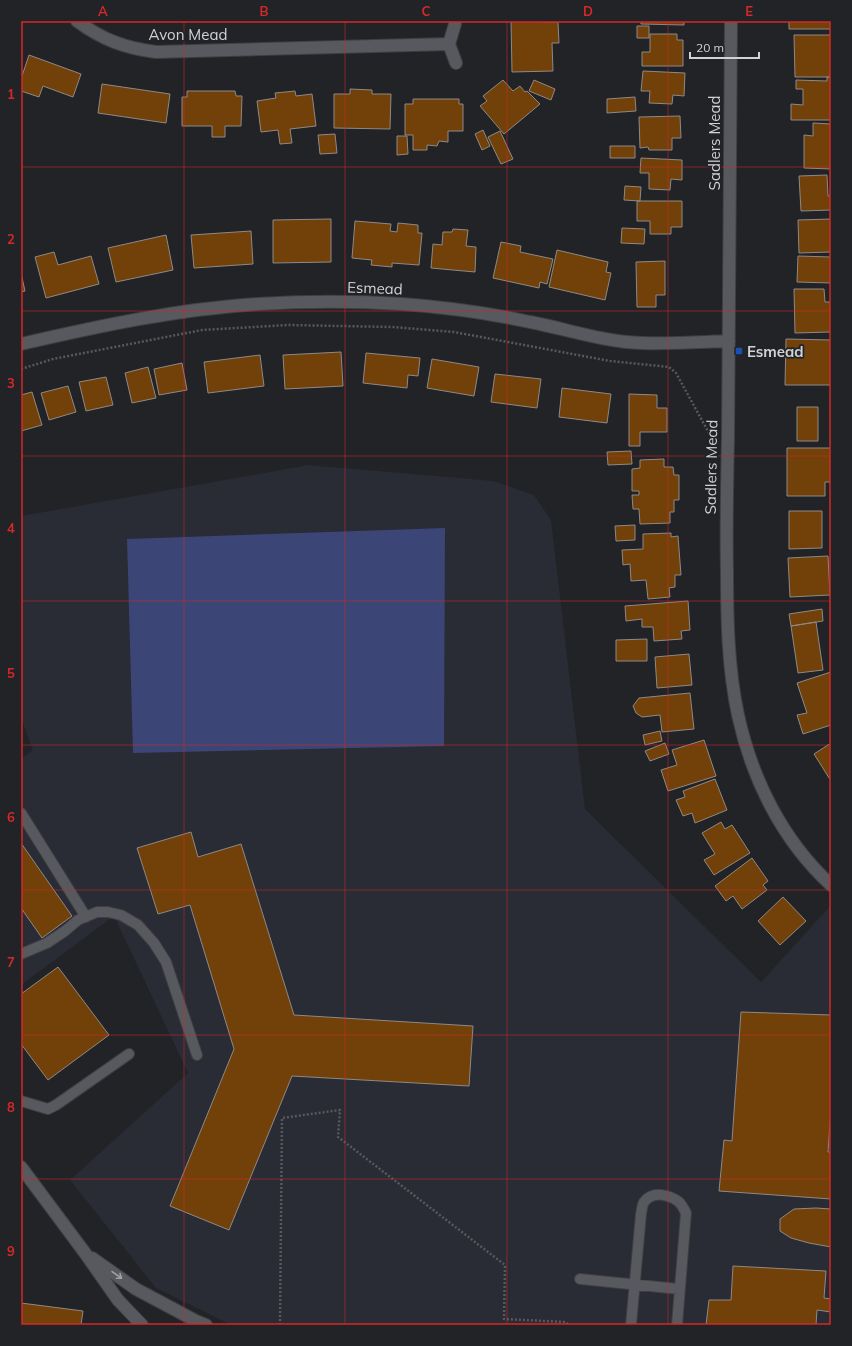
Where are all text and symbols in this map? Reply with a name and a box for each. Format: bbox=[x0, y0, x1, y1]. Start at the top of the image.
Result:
text: A bbox=[98, 3, 108, 19]
text: B bbox=[260, 3, 269, 19]
text: C bbox=[422, 3, 431, 19]
text: D bbox=[583, 3, 593, 19]
text: E bbox=[745, 3, 753, 19]
street label: Avon Mead bbox=[149, 25, 227, 44]
scale bar bbox=[690, 34, 759, 60]
text: 20 m bbox=[696, 40, 724, 55]
text: 1 bbox=[7, 86, 15, 102]
street label: Sadlers Mead bbox=[705, 96, 724, 190]
text: 2 bbox=[7, 231, 15, 247]
street label: Esmead bbox=[347, 278, 403, 298]
place label: Esmead bbox=[747, 342, 804, 361]
marker: Esmead bbox=[734, 346, 744, 356]
text: 3 bbox=[7, 375, 15, 391]
street label: Sadlers Mead bbox=[701, 419, 721, 515]
text: 4 bbox=[7, 520, 15, 536]
text: 5 bbox=[7, 665, 15, 681]
text: 6 bbox=[7, 809, 15, 825]
text: 7 bbox=[7, 954, 15, 970]
text: 8 bbox=[7, 1099, 15, 1115]
text: 9 bbox=[7, 1243, 15, 1259]
one-way arrow bbox=[111, 1271, 122, 1279]

